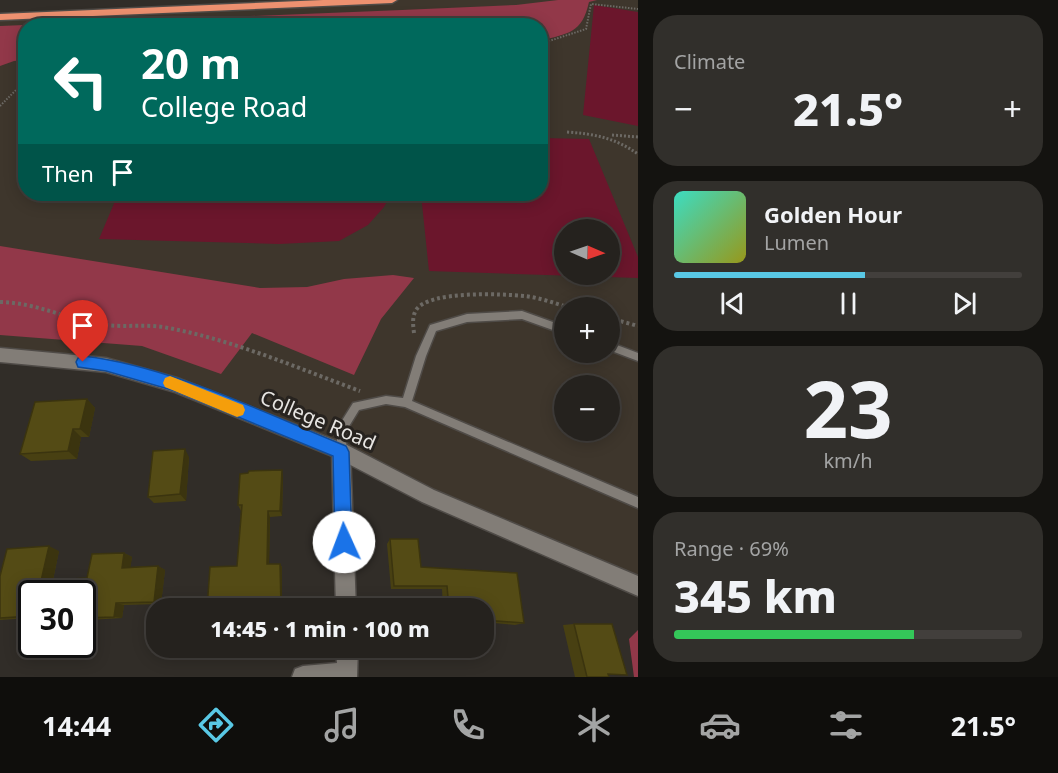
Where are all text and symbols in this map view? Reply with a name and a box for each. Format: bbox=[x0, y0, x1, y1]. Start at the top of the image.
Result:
text: 20 m bbox=[141, 34, 241, 91]
icon: left bbox=[42, 42, 120, 120]
text: Climate bbox=[674, 48, 745, 75]
text: 21.5° bbox=[793, 78, 903, 139]
text: − bbox=[674, 86, 693, 131]
text: + bbox=[1003, 86, 1022, 131]
text: College Road bbox=[141, 88, 307, 125]
icon: arrive bbox=[106, 156, 139, 189]
text: Then bbox=[42, 158, 94, 188]
text: Golden Hour bbox=[764, 199, 902, 229]
north arrow bbox=[554, 219, 620, 285]
map controls bbox=[554, 219, 620, 441]
text: Lumen bbox=[764, 229, 829, 256]
icon: previous bbox=[716, 287, 749, 320]
icon: pause bbox=[832, 287, 865, 320]
icon: next bbox=[948, 287, 981, 320]
button: + bbox=[554, 297, 620, 363]
pin bbox=[57, 300, 108, 362]
icon: arrive bbox=[66, 309, 99, 342]
text: 23 bbox=[803, 355, 893, 461]
button: − bbox=[554, 375, 620, 441]
street label: College Road bbox=[256, 383, 380, 456]
text: km/h bbox=[823, 447, 873, 474]
position arrow bbox=[312, 510, 376, 574]
text: Range · 69% bbox=[674, 535, 789, 562]
text: 345 km bbox=[674, 565, 837, 626]
speed limit sign: 30 bbox=[18, 580, 96, 658]
text: 14:45 · 1 min · 100 m bbox=[210, 613, 430, 643]
icon: directions bbox=[195, 704, 237, 746]
icon: music bbox=[321, 704, 363, 746]
icon: phone bbox=[447, 704, 489, 746]
icon: climate bbox=[573, 704, 615, 746]
icon: car bbox=[699, 704, 741, 746]
icon: filters bbox=[825, 704, 867, 746]
text: 14:44 bbox=[42, 707, 111, 744]
text: 21.5° bbox=[951, 707, 1016, 744]

